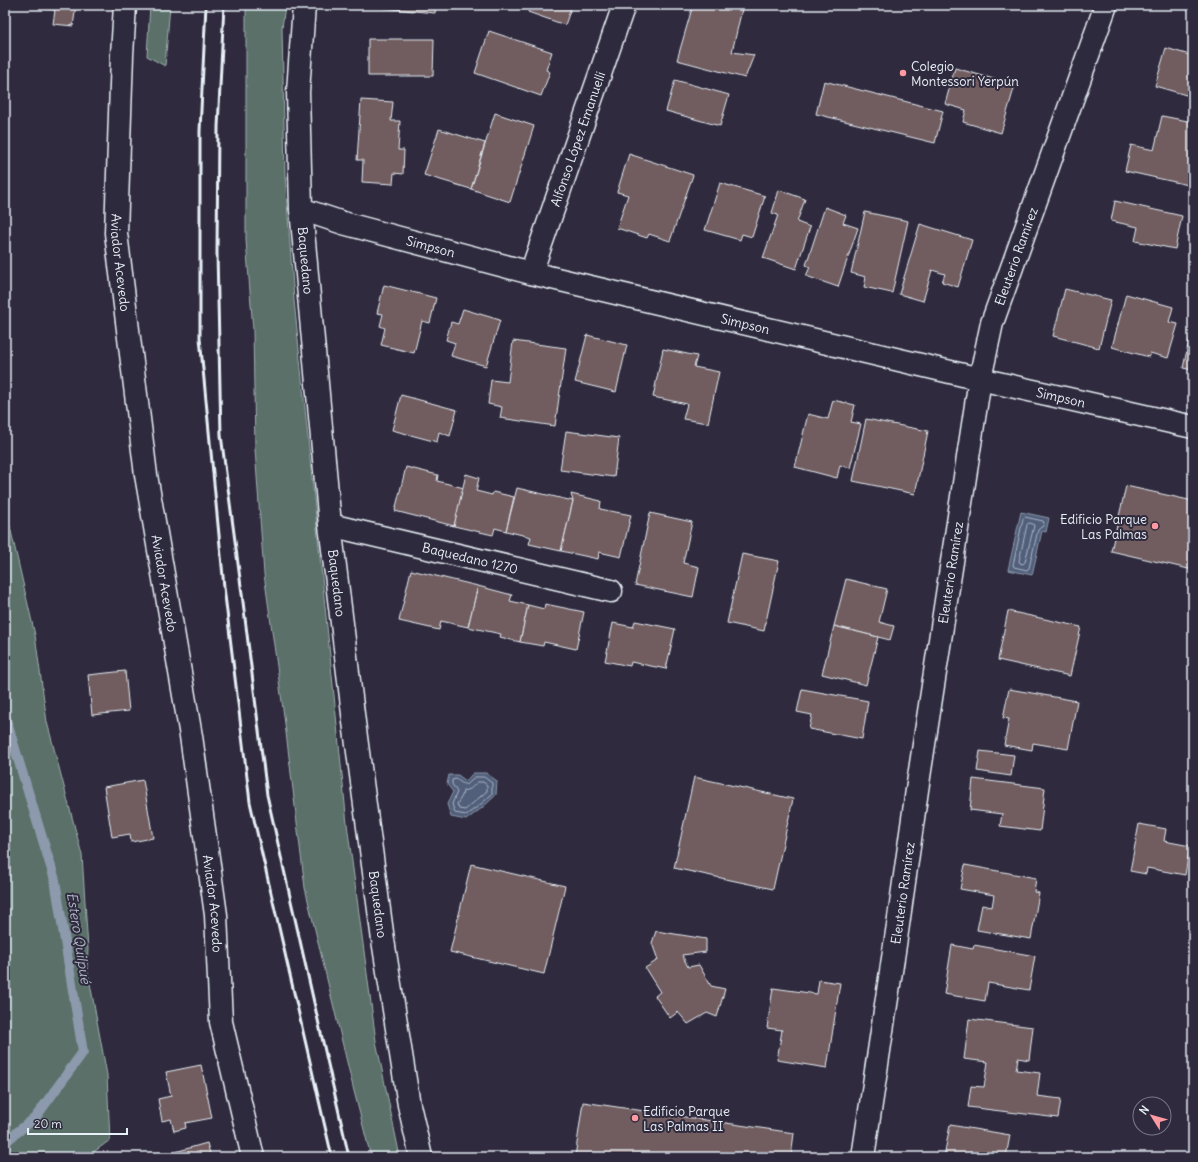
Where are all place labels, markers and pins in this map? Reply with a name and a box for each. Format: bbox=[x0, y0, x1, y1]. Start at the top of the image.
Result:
place label: Colegio Montessori Yerpún bbox=[911, 58, 1019, 90]
marker: Colegio Montessori Yerpún bbox=[898, 68, 908, 78]
place label: Edificio Parque Las Palmas bbox=[1060, 511, 1147, 543]
marker: Edificio Parque Las Palmas bbox=[1150, 521, 1160, 531]
place label: Edificio Parque Las Palmas II bbox=[643, 1103, 730, 1135]
marker: Edificio Parque Las Palmas II bbox=[630, 1113, 640, 1123]

